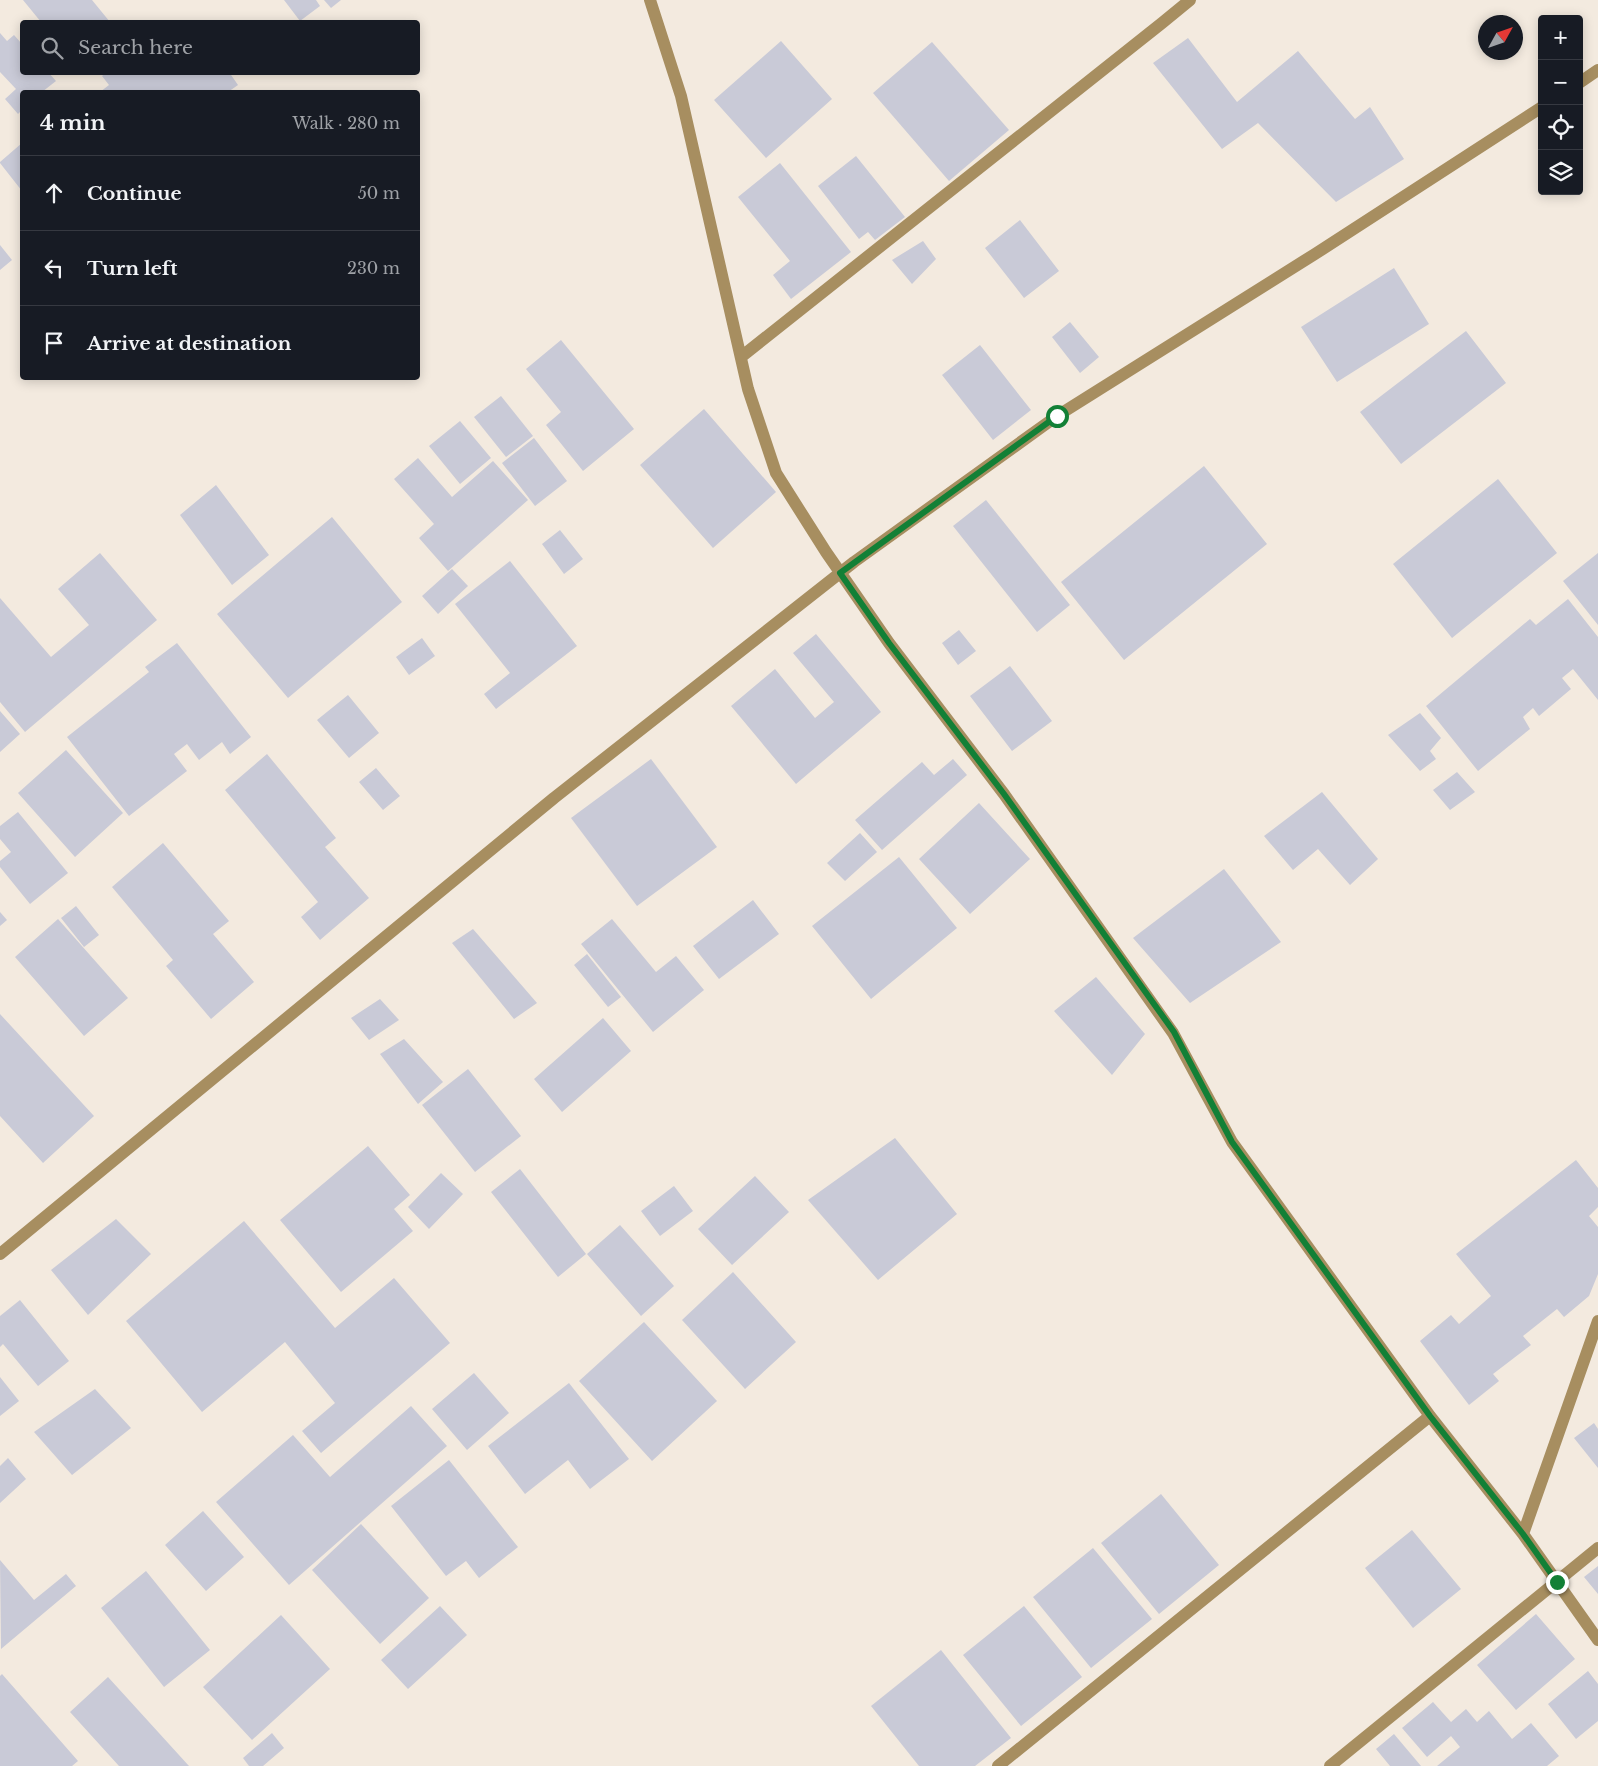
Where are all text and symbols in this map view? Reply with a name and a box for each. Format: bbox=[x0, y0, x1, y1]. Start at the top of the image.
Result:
north arrow bbox=[1478, 15, 1523, 60]
map controls bbox=[1538, 15, 1583, 195]
button: + bbox=[1538, 15, 1583, 60]
search box bbox=[20, 20, 420, 75]
icon: search bbox=[38, 34, 66, 62]
text: Search here bbox=[78, 36, 193, 59]
button: − bbox=[1538, 60, 1583, 105]
button: locate bbox=[1538, 105, 1583, 150]
text: 4 min bbox=[40, 110, 106, 136]
text: Walk · 280 m bbox=[292, 113, 400, 133]
button: layers bbox=[1538, 150, 1583, 195]
icon: ahead bbox=[40, 179, 68, 207]
text: Continue bbox=[87, 182, 182, 205]
text: 50 m bbox=[358, 183, 400, 203]
icon: left bbox=[40, 254, 68, 282]
text: Turn left bbox=[87, 257, 178, 280]
text: 230 m bbox=[347, 258, 400, 278]
icon: arrive bbox=[40, 329, 68, 357]
text: Arrive at destination bbox=[87, 332, 291, 355]
route start bbox=[1046, 405, 1069, 428]
route end bbox=[1546, 1571, 1569, 1594]

